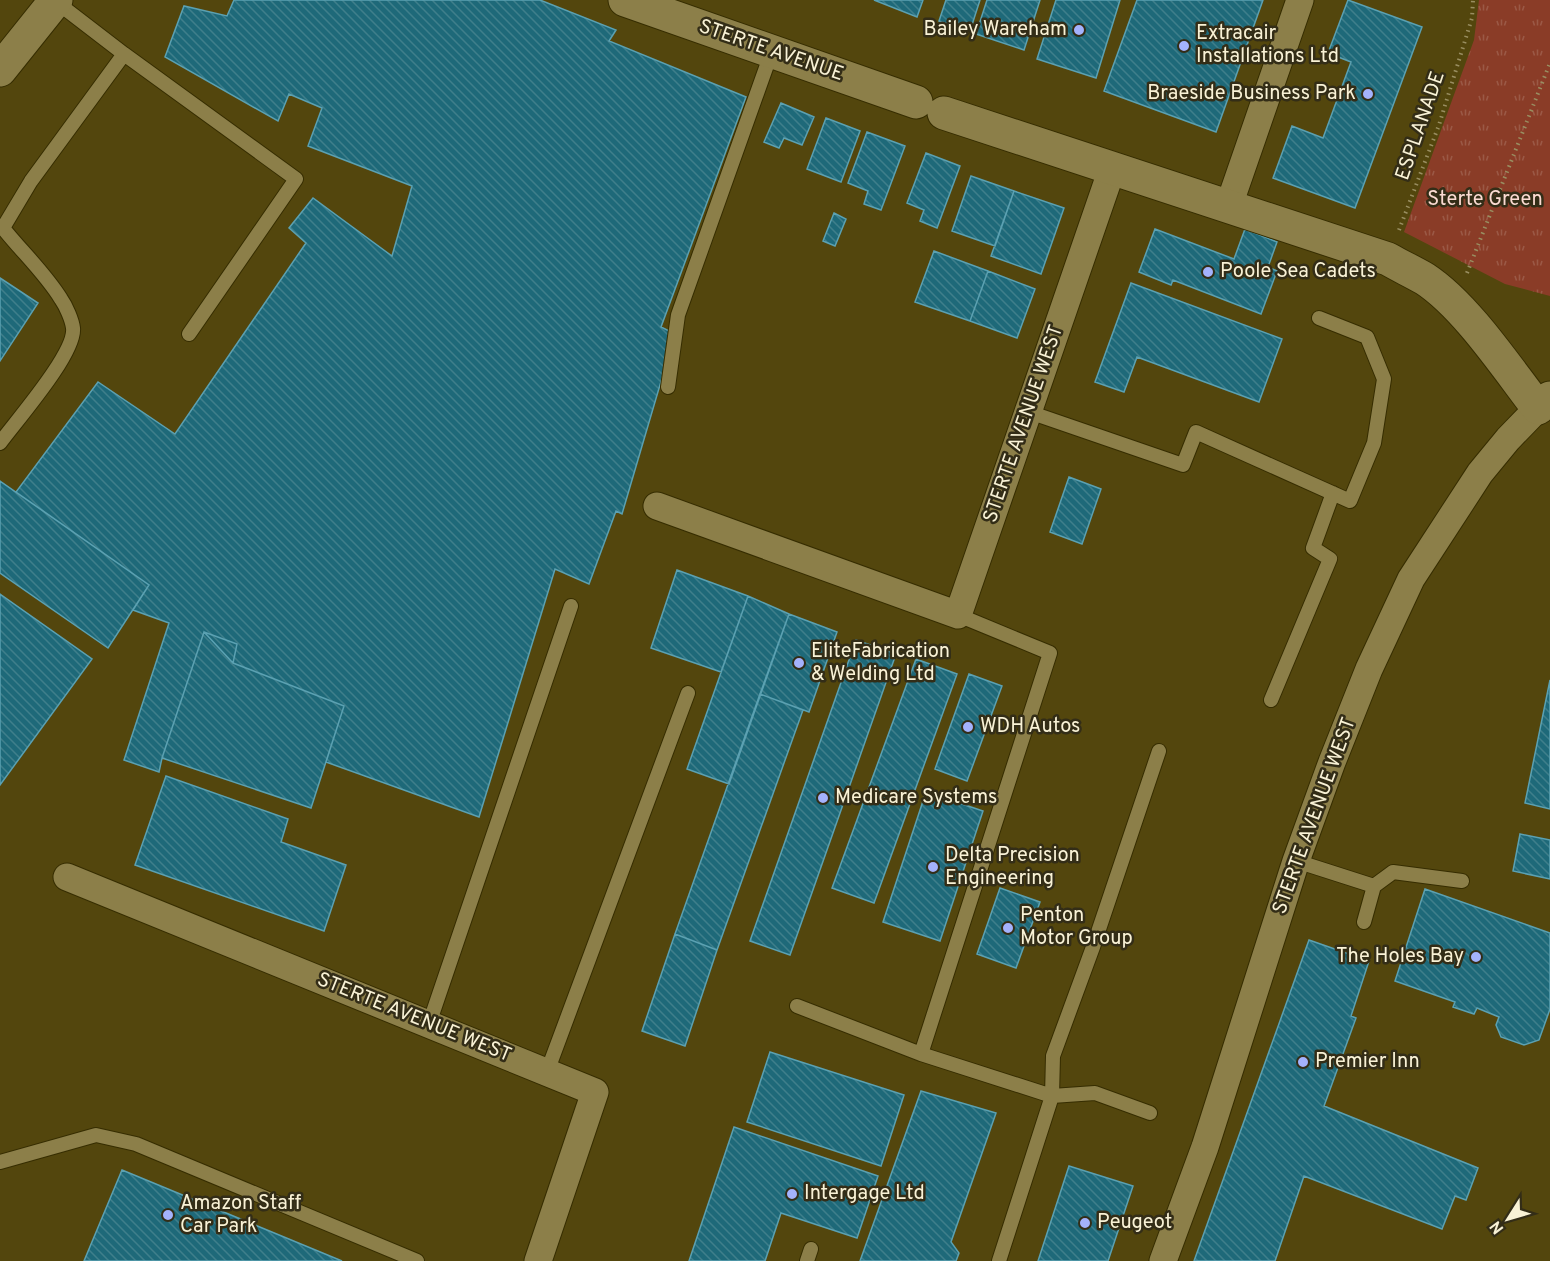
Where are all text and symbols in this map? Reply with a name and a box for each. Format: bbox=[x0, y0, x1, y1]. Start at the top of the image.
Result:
street label: STERTE AVENUE bbox=[695, 14, 847, 88]
place label: Bailey Wareham bbox=[923, 17, 1067, 43]
place label: Extracair Installations Ltd bbox=[1196, 21, 1339, 70]
marker: Bailey Wareham bbox=[1072, 23, 1086, 37]
marker: Extracair Installations Ltd bbox=[1177, 39, 1191, 53]
street label: ESPLANADE bbox=[1390, 68, 1452, 184]
place label: Braeside Business Park bbox=[1147, 81, 1356, 107]
marker: Braeside Business Park bbox=[1361, 87, 1375, 101]
park label: Sterte Green bbox=[1427, 187, 1543, 213]
place label: Poole Sea Cadets bbox=[1220, 259, 1376, 285]
marker: Poole Sea Cadets bbox=[1201, 265, 1215, 279]
street label: STERTE AVENUE WEST bbox=[978, 322, 1070, 526]
place label: EliteFabrication & Welding Ltd bbox=[811, 639, 950, 688]
marker: EliteFabrication & Welding Ltd bbox=[792, 656, 806, 670]
place label: WDH Autos bbox=[980, 714, 1081, 740]
street label: STERTE AVENUE WEST bbox=[1267, 714, 1363, 918]
marker: WDH Autos bbox=[961, 720, 975, 734]
place label: Medicare Systems bbox=[835, 785, 997, 811]
marker: Medicare Systems bbox=[816, 791, 830, 805]
place label: Delta Precision Engineering bbox=[945, 843, 1080, 892]
marker: Delta Precision Engineering bbox=[926, 860, 940, 874]
place label: Penton Motor Group bbox=[1020, 903, 1133, 952]
marker: Penton Motor Group bbox=[1001, 921, 1015, 935]
place label: The Holes Bay bbox=[1336, 944, 1464, 970]
marker: The Holes Bay bbox=[1469, 950, 1483, 964]
street label: STERTE AVENUE WEST bbox=[313, 967, 515, 1069]
place label: Premier Inn bbox=[1315, 1049, 1420, 1075]
marker: Premier Inn bbox=[1296, 1055, 1310, 1069]
place label: Intergage Ltd bbox=[804, 1181, 925, 1207]
marker: Intergage Ltd bbox=[785, 1187, 799, 1201]
north arrow bbox=[1478, 1189, 1538, 1249]
place label: Amazon Staff Car Park bbox=[180, 1191, 302, 1240]
marker: Amazon Staff Car Park bbox=[161, 1208, 175, 1222]
place label: Peugeot bbox=[1097, 1210, 1172, 1236]
marker: Peugeot bbox=[1078, 1216, 1092, 1230]
text: N bbox=[1486, 1216, 1509, 1237]

